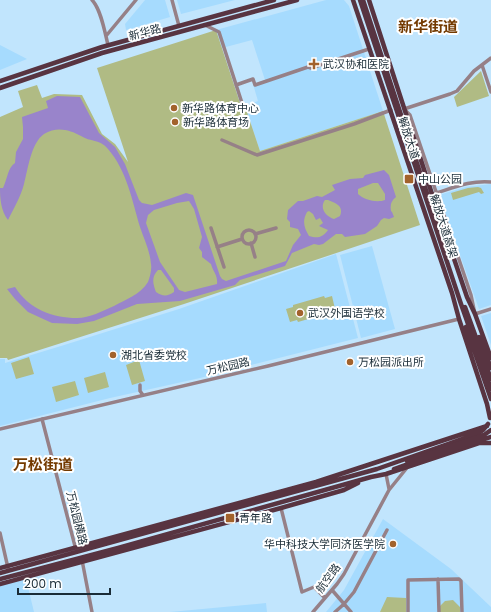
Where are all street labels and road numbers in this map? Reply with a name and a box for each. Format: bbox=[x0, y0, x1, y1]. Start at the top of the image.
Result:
street label: 新华路 bbox=[127, 20, 163, 44]
street label: 解放大道 bbox=[395, 115, 423, 161]
street label: 解放大道高架 bbox=[426, 192, 462, 260]
street label: 万松园路 bbox=[205, 353, 251, 379]
street label: 万松园横路 bbox=[63, 489, 91, 547]
street label: 航空路 bbox=[312, 560, 344, 596]

